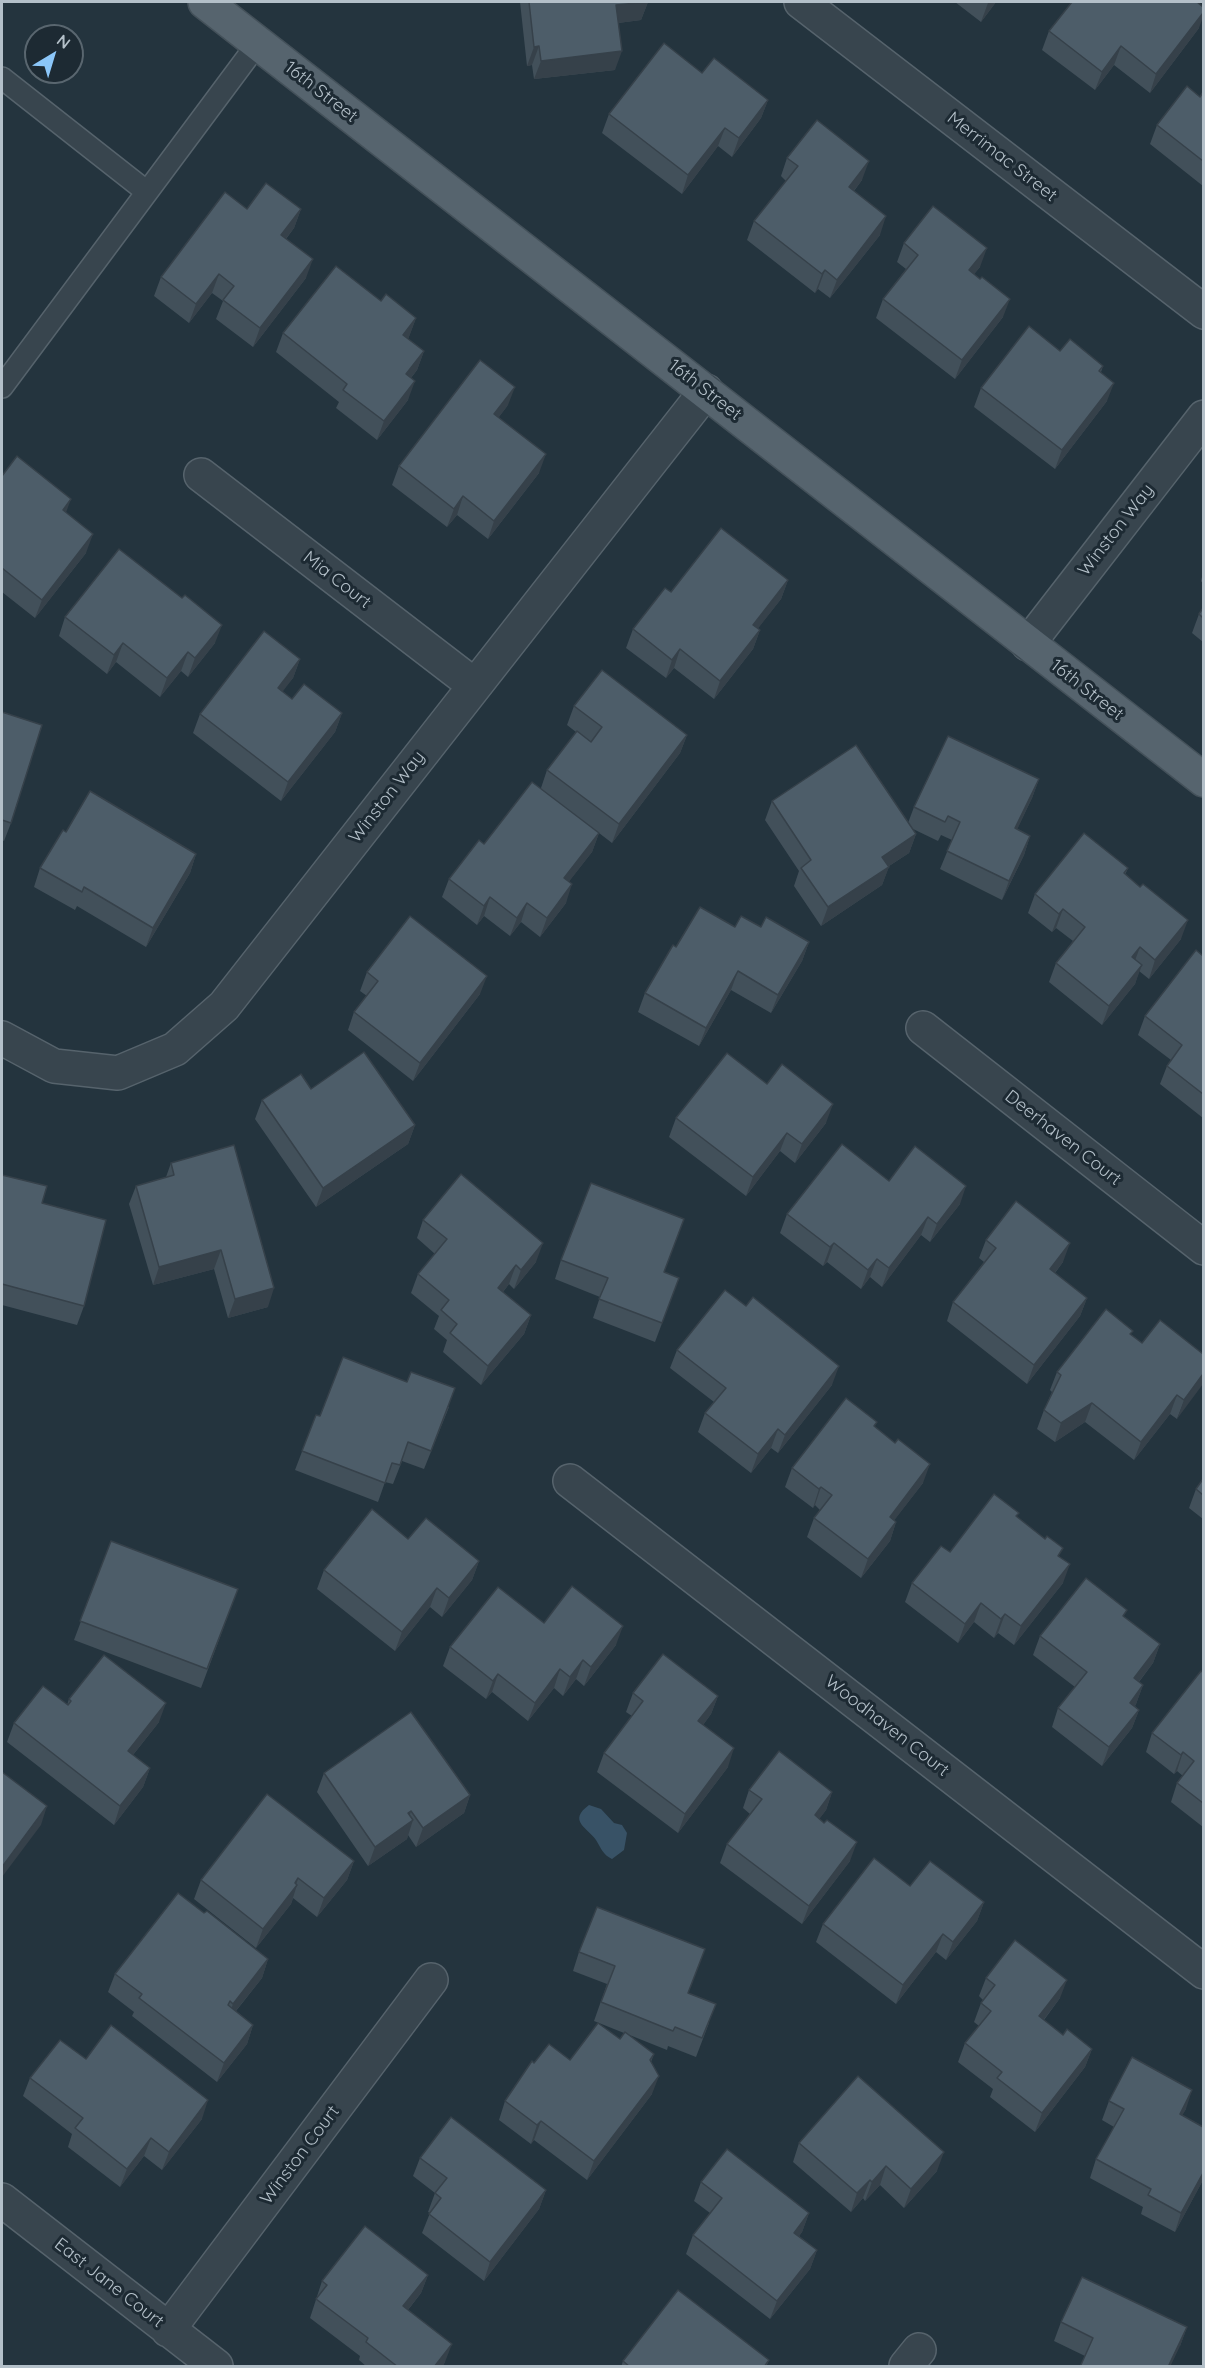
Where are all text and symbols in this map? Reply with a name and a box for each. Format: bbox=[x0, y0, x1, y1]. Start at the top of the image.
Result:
north arrow bbox=[24, 24, 84, 84]
text: N bbox=[53, 30, 75, 53]
street label: 16th Street bbox=[280, 57, 362, 127]
street label: Merrimac Street bbox=[943, 107, 1061, 207]
street label: 16th Street bbox=[664, 355, 746, 425]
street label: Winston Way bbox=[1073, 480, 1159, 580]
street label: Mia Court bbox=[299, 547, 375, 613]
street label: 16th Street bbox=[1046, 655, 1128, 725]
street label: Winston Way bbox=[344, 747, 430, 847]
street label: Deerhaven Court bbox=[1000, 1086, 1126, 1190]
street label: Woodhaven Court bbox=[821, 1671, 953, 1781]
street label: Winston Court bbox=[256, 2101, 344, 2209]
street label: East Jane Court bbox=[50, 2233, 168, 2333]

